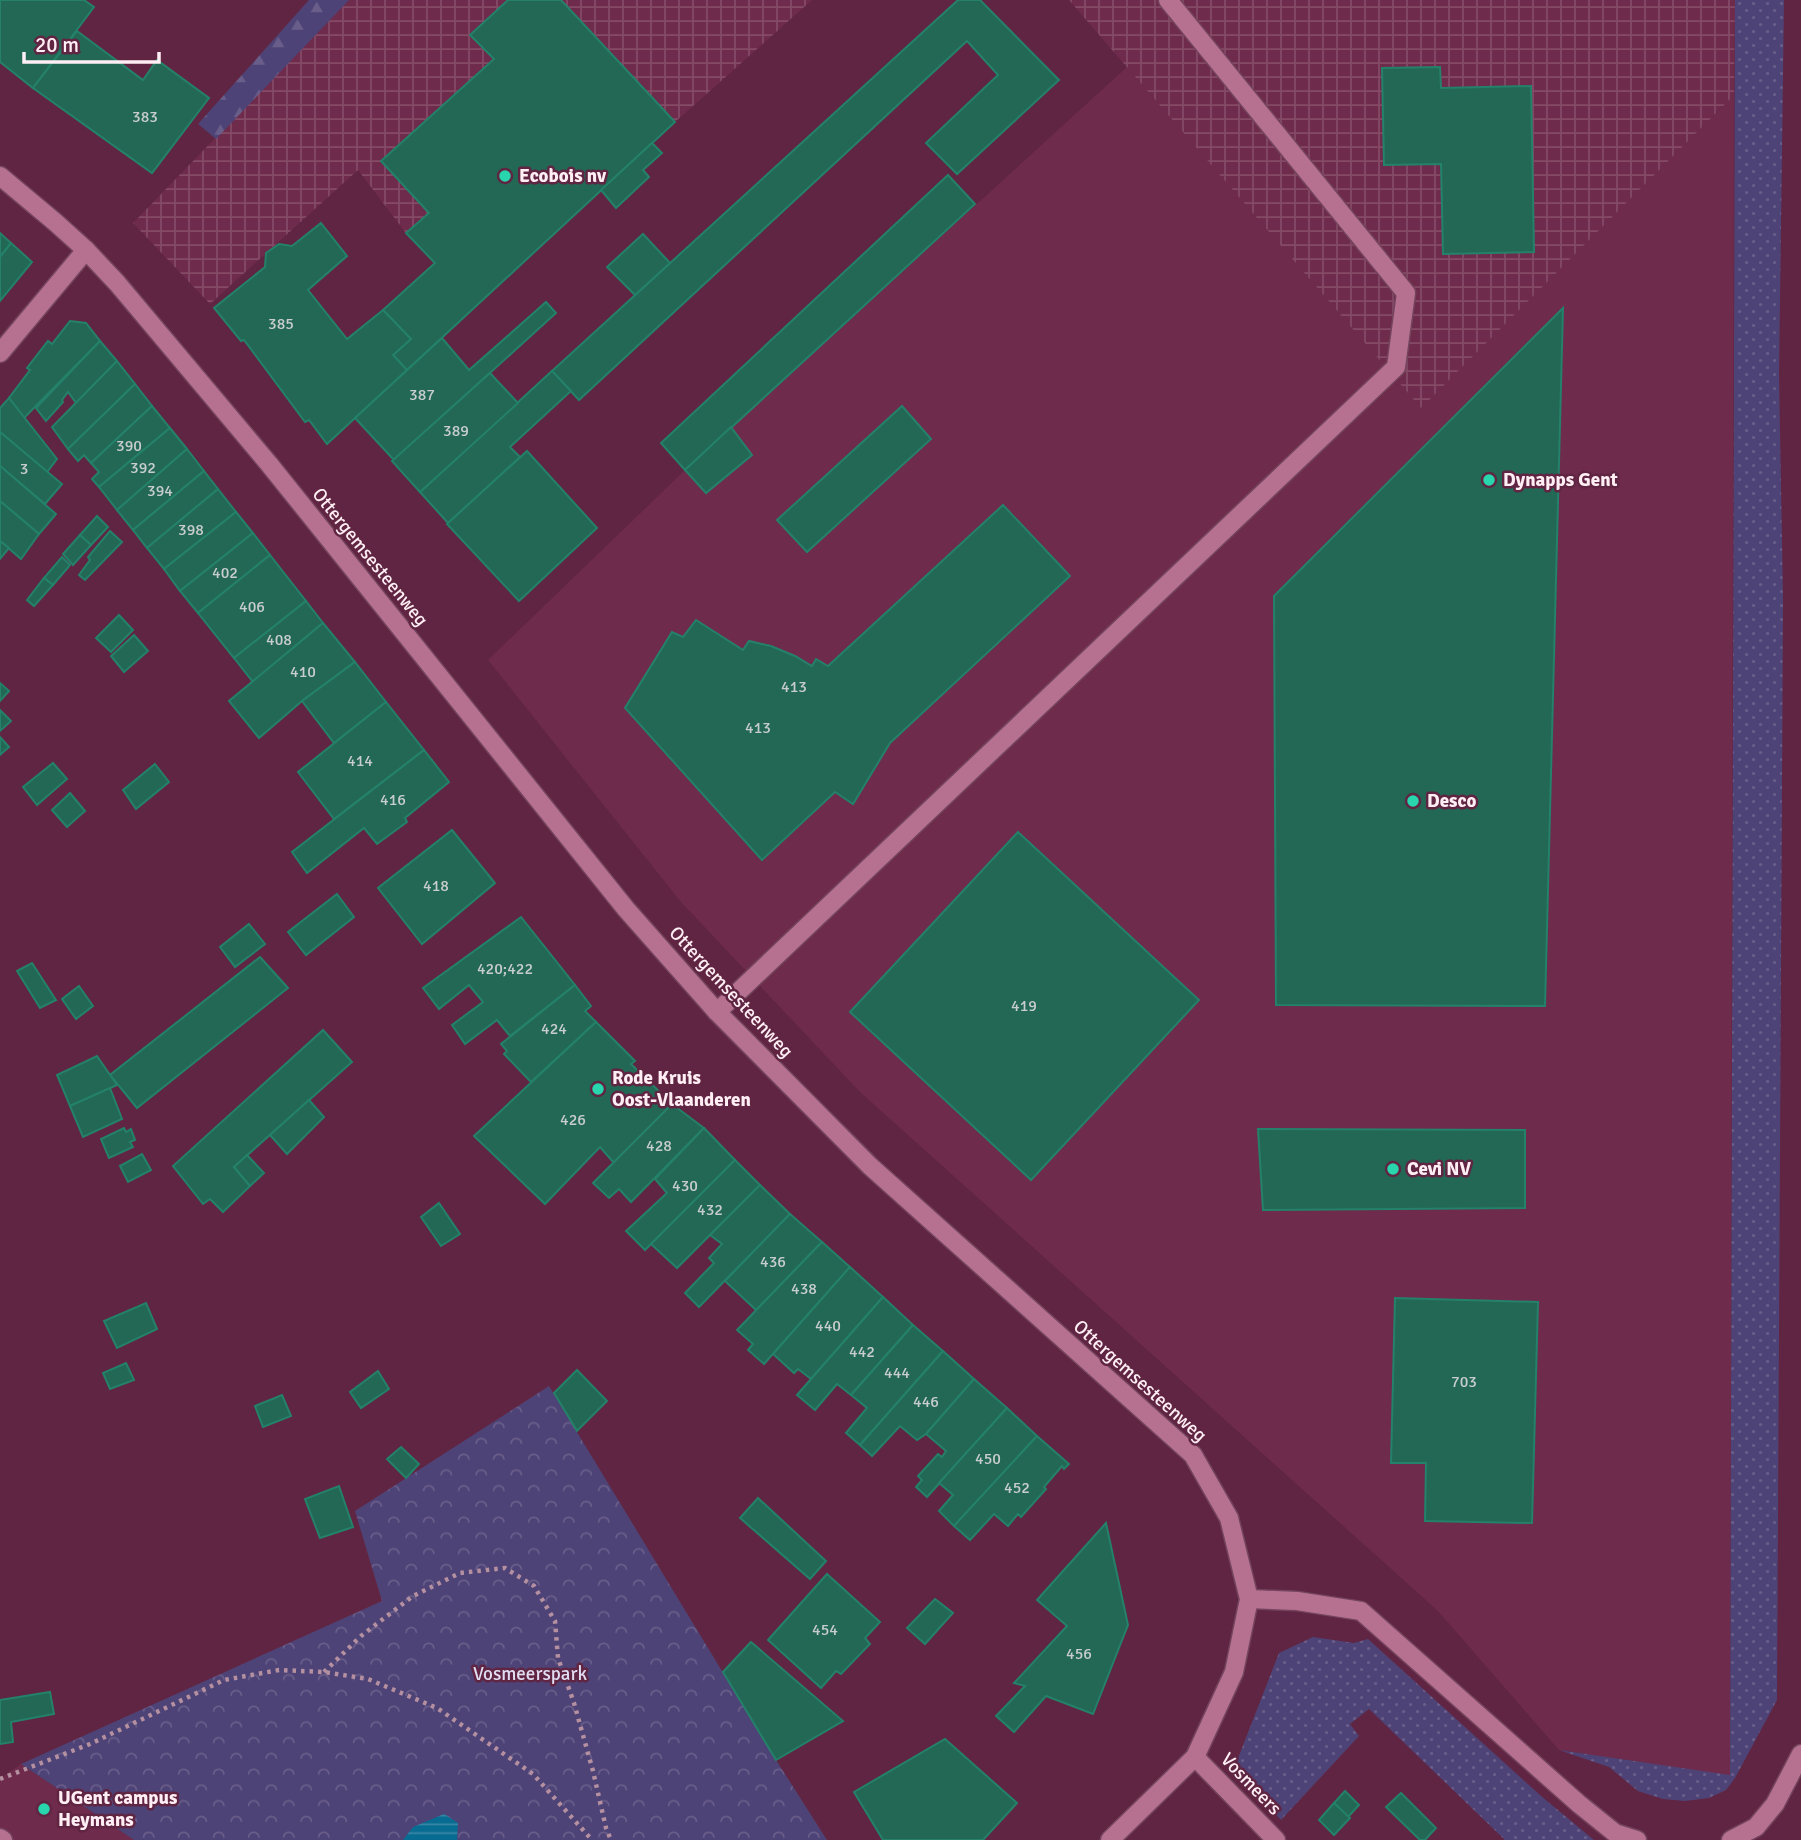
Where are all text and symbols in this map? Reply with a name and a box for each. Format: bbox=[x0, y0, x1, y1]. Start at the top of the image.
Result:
scale bar bbox=[24, 21, 159, 65]
text: 20 m bbox=[35, 32, 79, 58]
house number: 383 bbox=[132, 107, 158, 127]
place label: Ecobois nv bbox=[519, 164, 607, 188]
marker: Ecobois nv bbox=[497, 168, 513, 184]
house number: 385 bbox=[268, 314, 294, 334]
house number: 387 bbox=[409, 385, 435, 405]
house number: 389 bbox=[443, 421, 469, 441]
house number: 390 bbox=[116, 436, 142, 456]
house number: 392 bbox=[130, 458, 156, 478]
house number: 3 bbox=[20, 459, 28, 479]
place label: Dynapps Gent bbox=[1503, 468, 1618, 492]
marker: Dynapps Gent bbox=[1481, 472, 1497, 488]
house number: 394 bbox=[147, 481, 173, 501]
street label: Ottergemsesteenweg bbox=[307, 483, 433, 631]
house number: 398 bbox=[178, 520, 204, 540]
house number: 402 bbox=[212, 563, 238, 583]
house number: 406 bbox=[239, 597, 265, 617]
house number: 408 bbox=[266, 630, 292, 650]
house number: 410 bbox=[290, 662, 316, 682]
house number: 413 bbox=[781, 677, 807, 697]
house number: 413 bbox=[745, 718, 771, 738]
house number: 414 bbox=[347, 751, 373, 771]
place label: Desco bbox=[1427, 789, 1476, 813]
house number: 416 bbox=[380, 790, 406, 810]
marker: Desco bbox=[1405, 793, 1421, 809]
house number: 418 bbox=[423, 876, 449, 896]
street label: Ottergemsesteenweg bbox=[664, 921, 798, 1063]
house number: 420;422 bbox=[477, 959, 533, 979]
house number: 419 bbox=[1011, 996, 1037, 1016]
house number: 424 bbox=[541, 1019, 567, 1039]
place label: Rode Kruis Oost-Vlaanderen bbox=[612, 1066, 751, 1112]
marker: Rode Kruis Oost-Vlaanderen bbox=[590, 1081, 606, 1097]
house number: 426 bbox=[560, 1110, 586, 1130]
house number: 428 bbox=[646, 1136, 672, 1156]
place label: Cevi NV bbox=[1407, 1157, 1471, 1181]
marker: Cevi NV bbox=[1385, 1161, 1401, 1177]
house number: 430 bbox=[672, 1176, 698, 1196]
house number: 432 bbox=[697, 1200, 723, 1220]
house number: 436 bbox=[760, 1252, 786, 1272]
house number: 438 bbox=[791, 1279, 817, 1299]
street label: Ottergemsesteenweg bbox=[1068, 1315, 1212, 1447]
house number: 440 bbox=[815, 1316, 841, 1336]
house number: 442 bbox=[849, 1342, 875, 1362]
house number: 444 bbox=[884, 1363, 910, 1383]
house number: 703 bbox=[1451, 1372, 1477, 1392]
house number: 446 bbox=[913, 1392, 939, 1412]
house number: 450 bbox=[975, 1449, 1001, 1469]
house number: 452 bbox=[1004, 1478, 1030, 1498]
house number: 454 bbox=[812, 1620, 838, 1640]
house number: 456 bbox=[1066, 1644, 1092, 1664]
park label: Vosmeerspark bbox=[473, 1662, 587, 1686]
street label: Vosmeers bbox=[1215, 1748, 1287, 1820]
place label: UGent campus Heymans bbox=[58, 1786, 177, 1832]
marker: UGent campus Heymans bbox=[36, 1801, 52, 1817]

